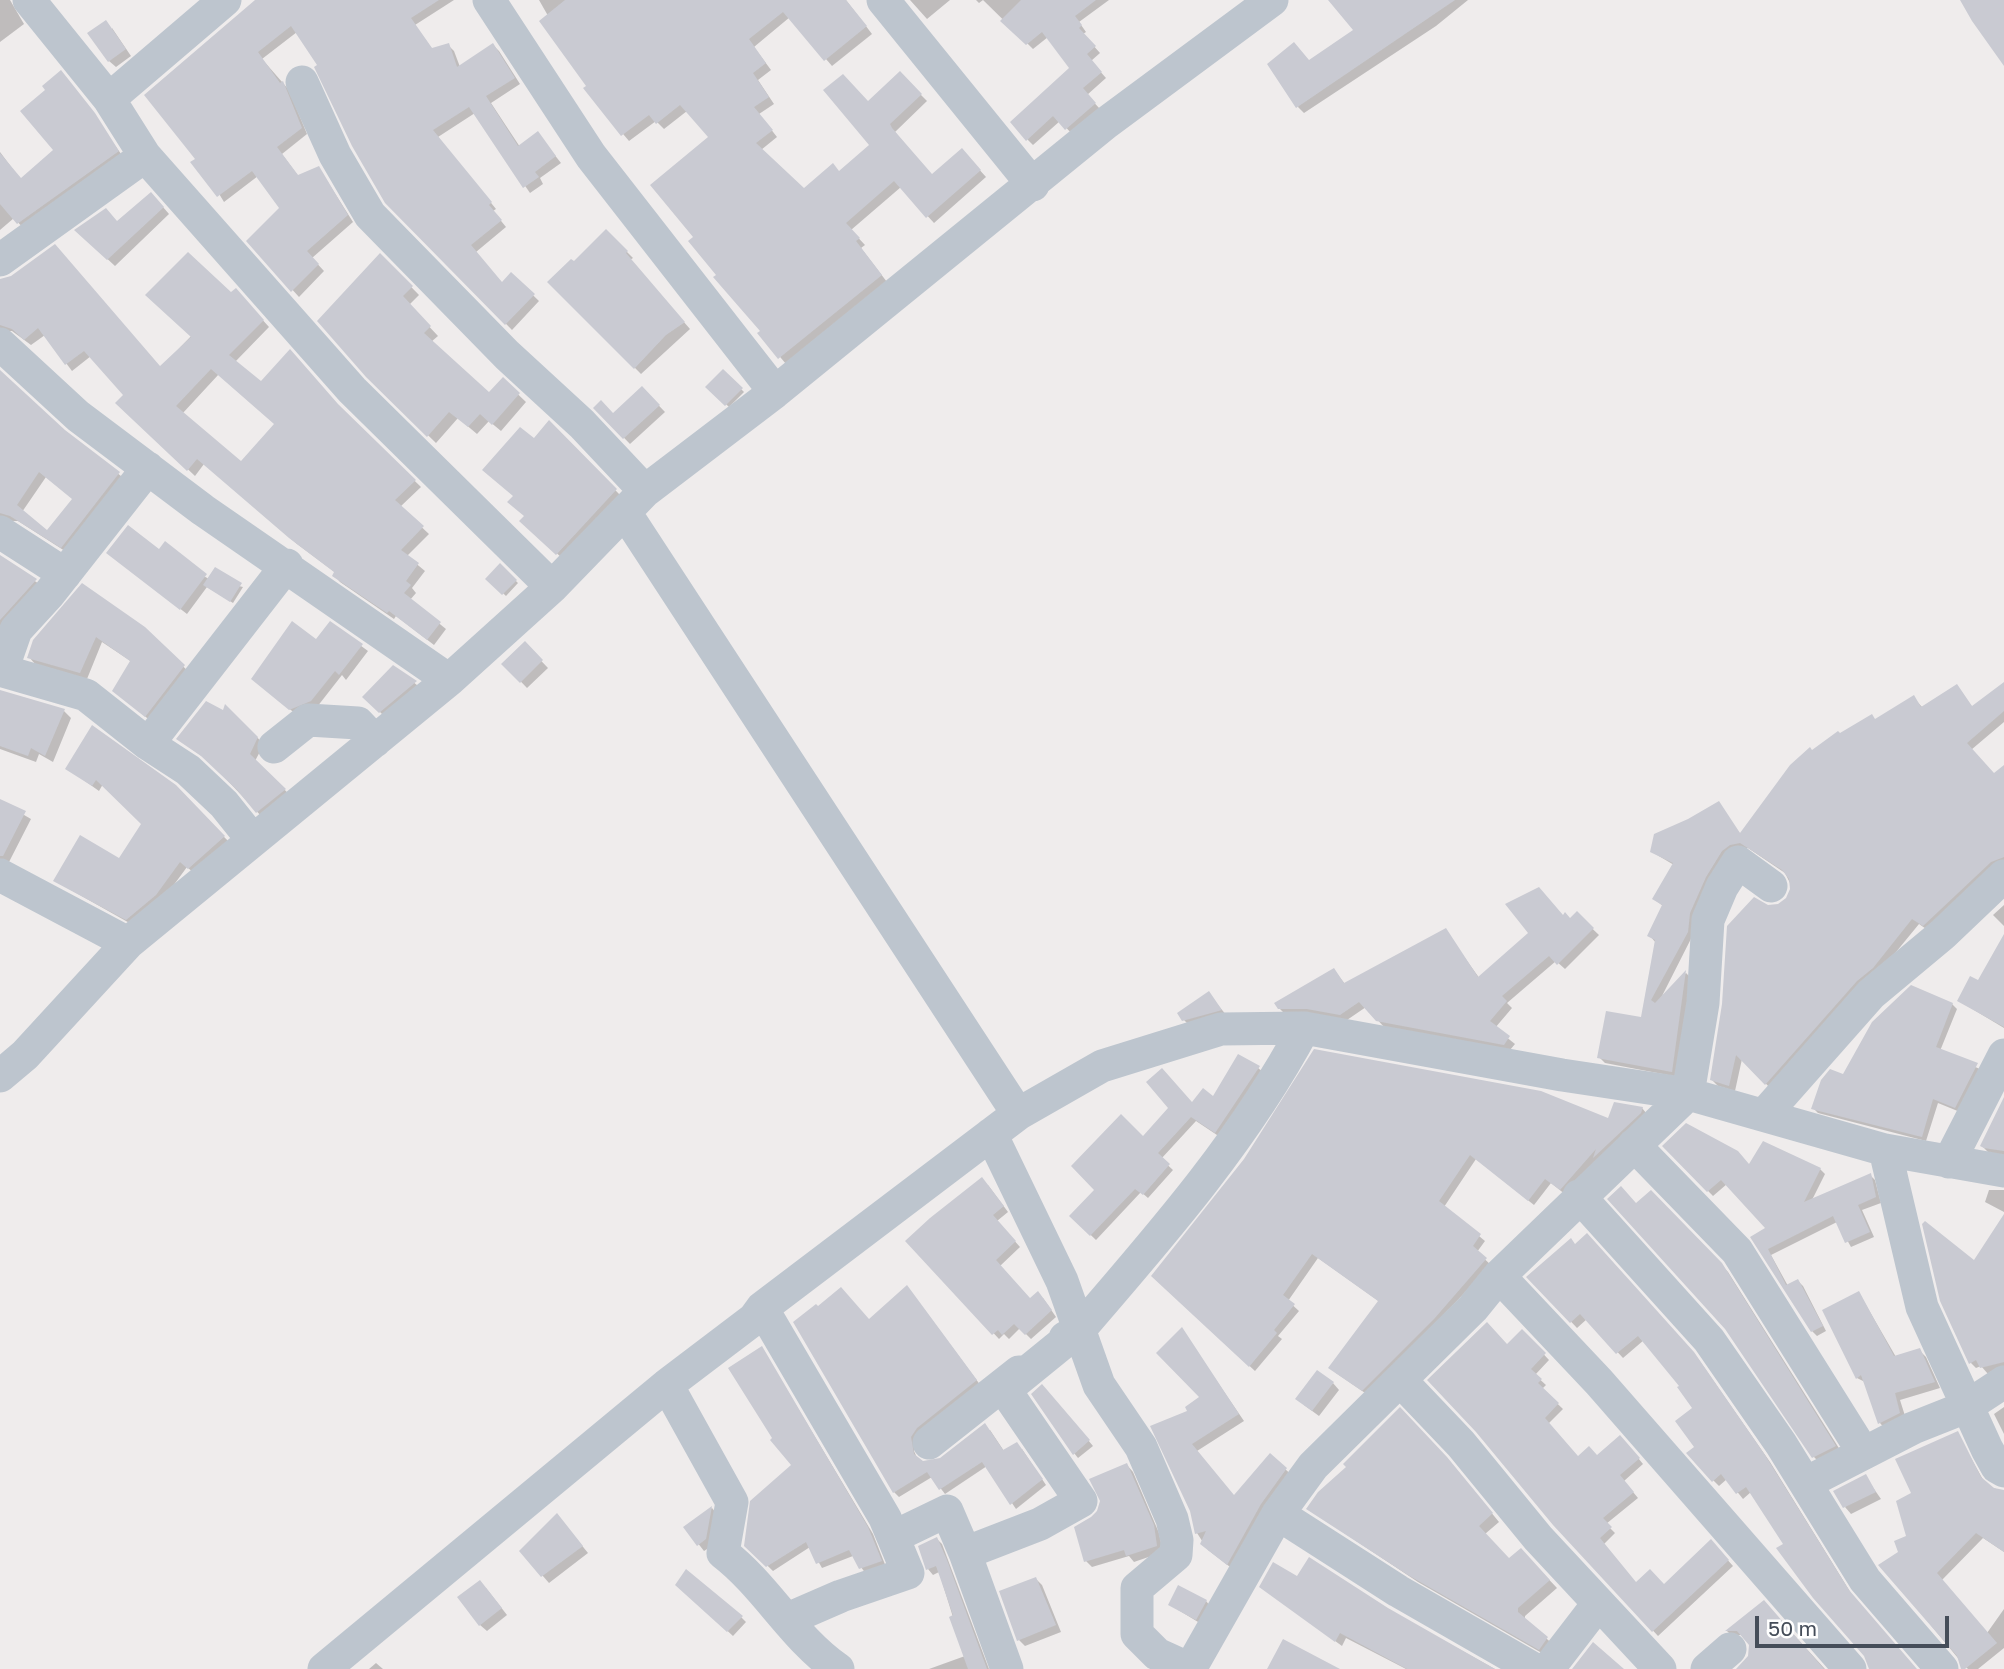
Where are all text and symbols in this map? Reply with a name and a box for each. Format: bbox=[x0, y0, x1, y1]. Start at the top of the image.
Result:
scale bar bbox=[1759, 1602, 1953, 1646]
text: 50 m bbox=[1768, 1615, 1817, 1641]

